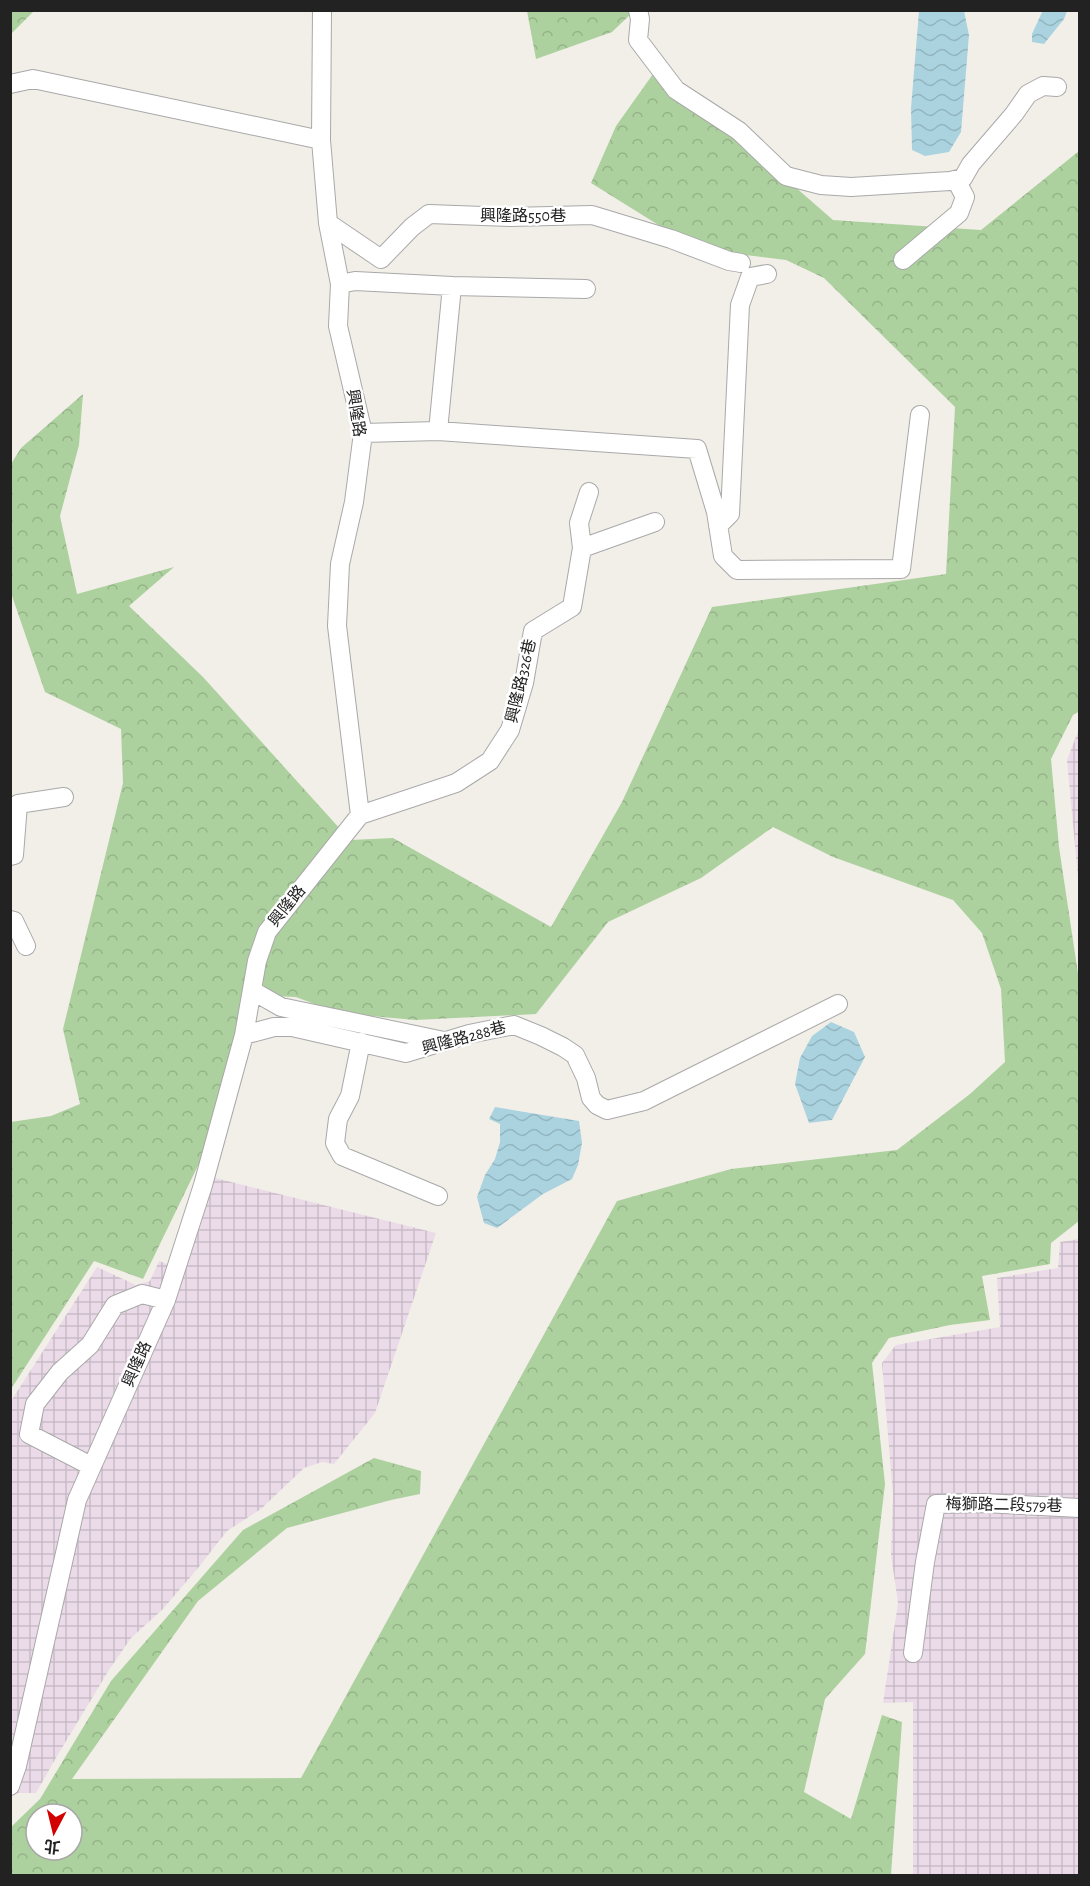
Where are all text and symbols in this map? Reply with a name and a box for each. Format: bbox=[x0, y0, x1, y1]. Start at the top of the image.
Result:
street label: 興隆路550巷 bbox=[480, 207, 566, 224]
street label: 興隆路 bbox=[344, 388, 369, 438]
street label: 興隆路326巷 bbox=[503, 637, 538, 724]
street label: 興隆路 bbox=[265, 882, 308, 930]
street label: 興隆路288巷 bbox=[420, 1018, 508, 1057]
street label: 興隆路 bbox=[119, 1338, 154, 1389]
street label: 梅獅路二段579巷 bbox=[945, 1495, 1063, 1514]
north arrow bbox=[24, 1802, 84, 1862]
text: 北 bbox=[43, 1837, 61, 1856]

